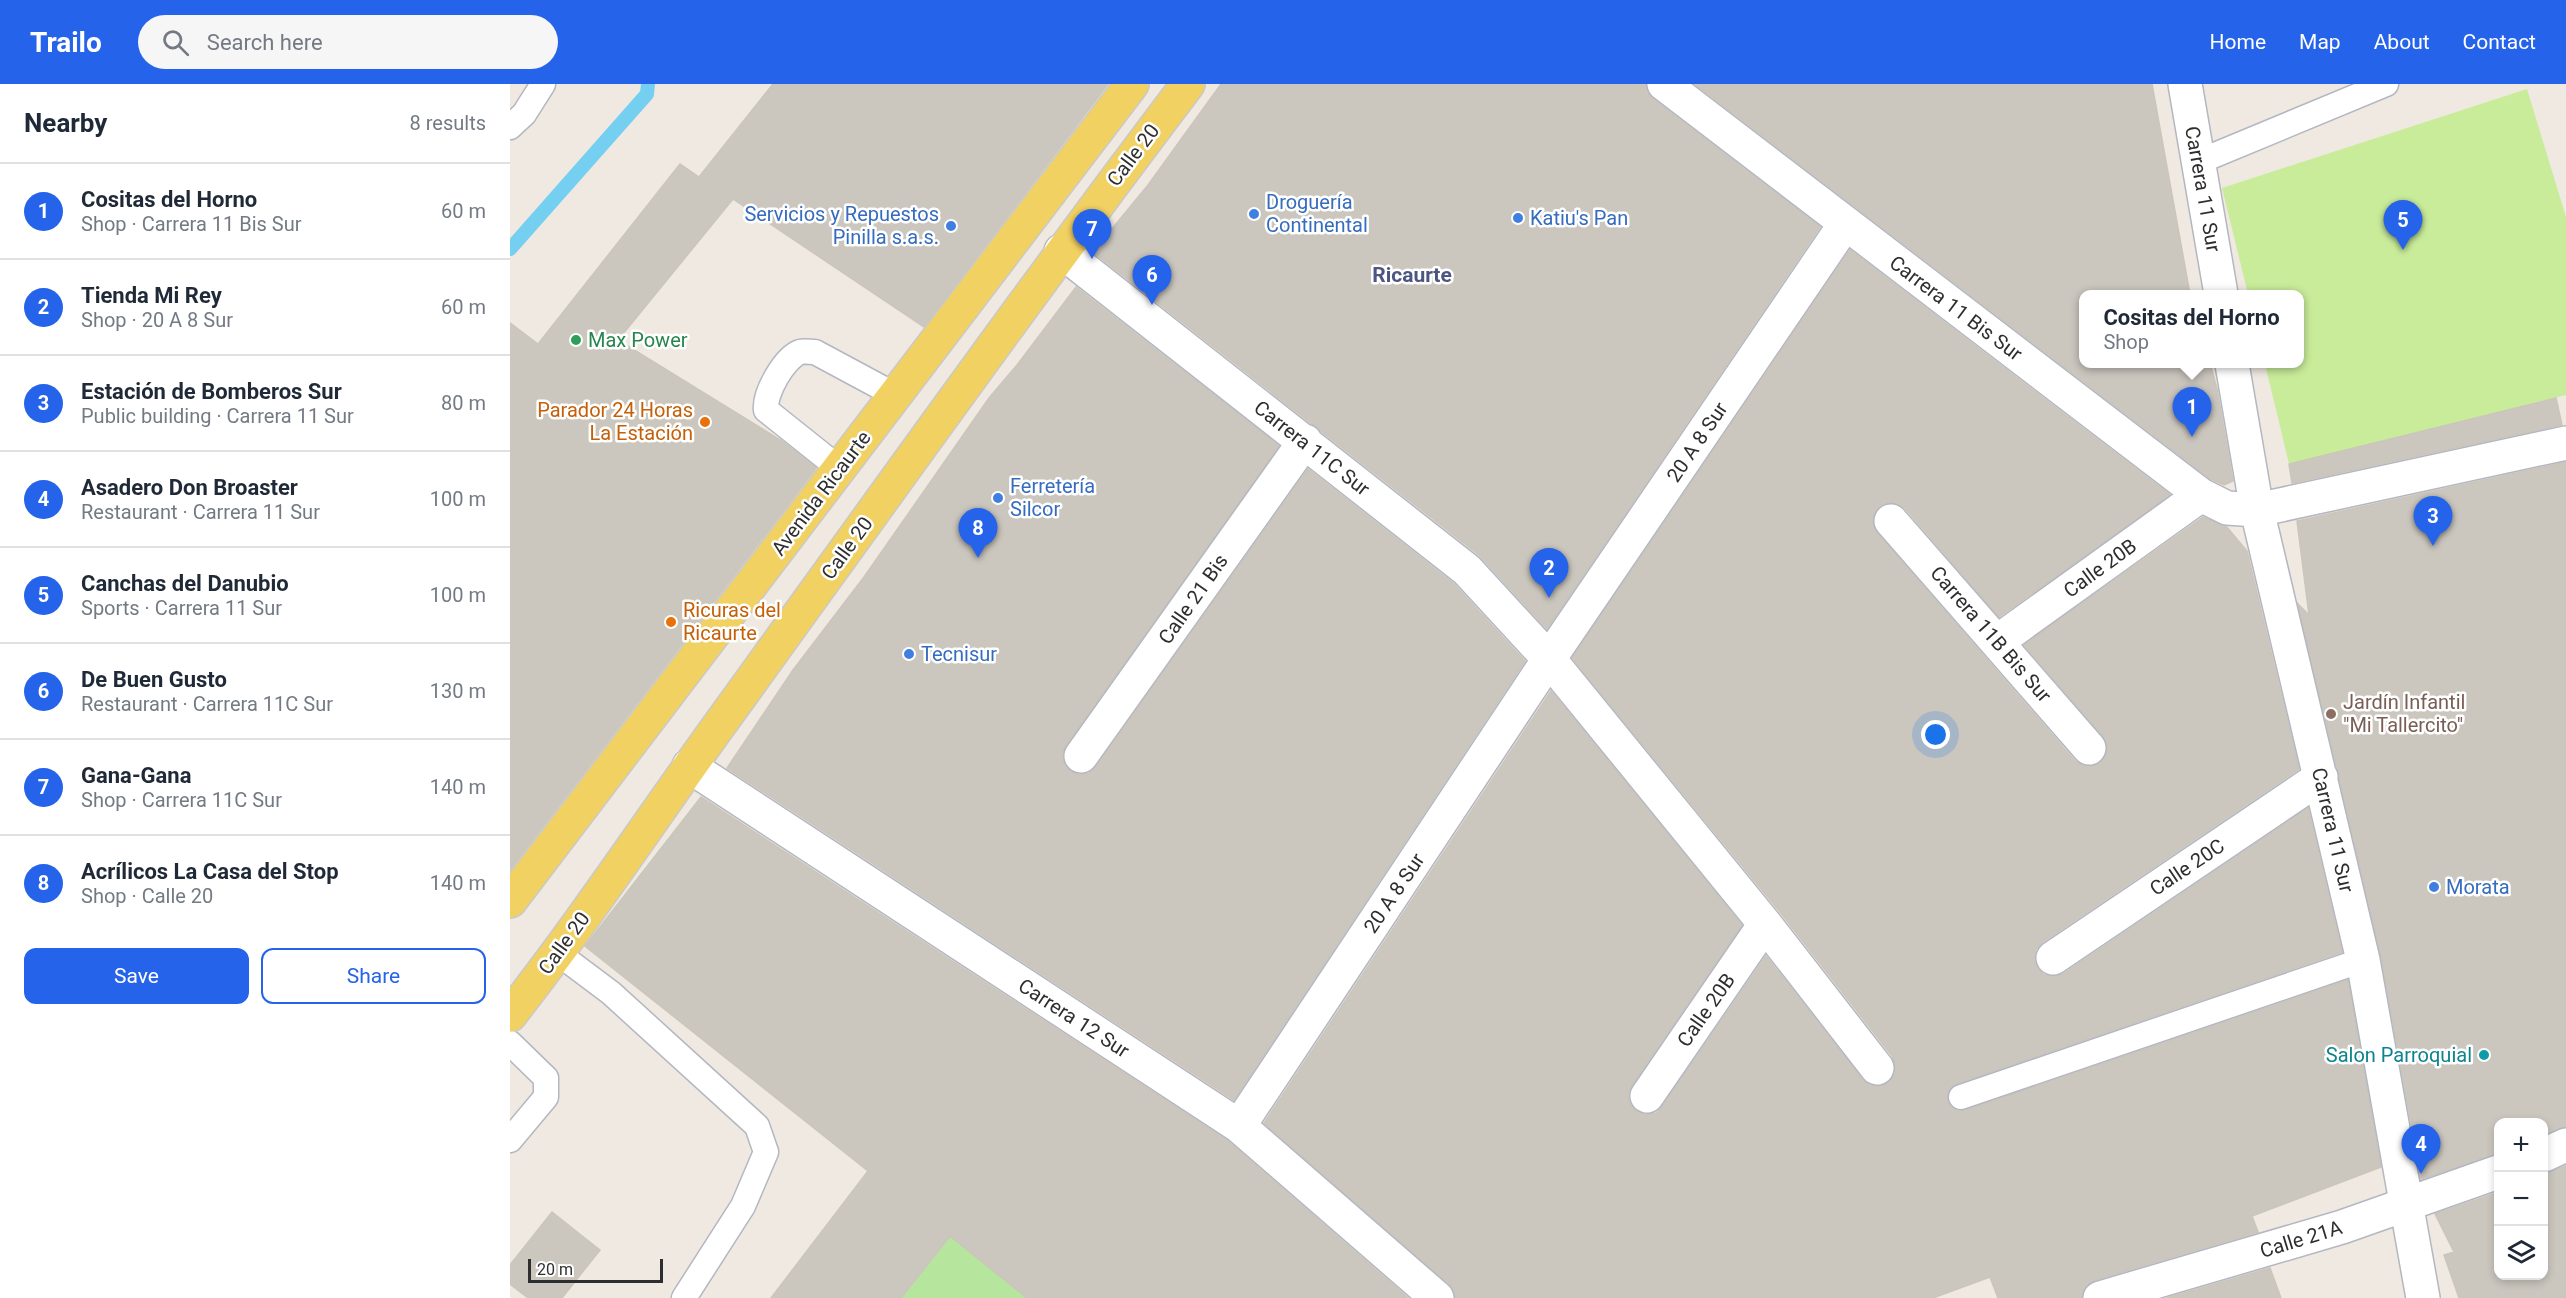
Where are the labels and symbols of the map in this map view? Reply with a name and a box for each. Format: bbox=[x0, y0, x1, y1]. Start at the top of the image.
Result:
street label: Calle 20 bbox=[1102, 119, 1164, 191]
street label: Carrera 11 Sur bbox=[2180, 124, 2226, 254]
place label: Droguería Continental bbox=[1266, 190, 1368, 237]
pin: 5 bbox=[2384, 200, 2422, 250]
place label: Servicios y Repuestos Pinilla s.a.s. bbox=[744, 202, 939, 249]
place label: Katiu's Pan bbox=[1530, 206, 1628, 230]
marker: Droguería Continental bbox=[1247, 207, 1261, 221]
pin: 7 bbox=[1072, 210, 1112, 259]
marker: Katiu's Pan bbox=[1511, 211, 1525, 225]
marker: Servicios y Repuestos Pinilla s.a.s. bbox=[944, 219, 958, 233]
street label: Carrera 11 Bis Sur bbox=[1885, 250, 2027, 366]
pin: 6 bbox=[1132, 256, 1172, 305]
district label: Ricaurte bbox=[1372, 263, 1452, 287]
place label: Max Power bbox=[588, 328, 688, 352]
marker: Max Power bbox=[569, 333, 583, 347]
pin: 1 bbox=[2172, 388, 2212, 437]
street label: Carrera 11C Sur bbox=[1249, 395, 1375, 501]
street label: 20 A 8 Sur bbox=[1662, 397, 1733, 487]
place label: Parador 24 Horas La Estación bbox=[537, 398, 693, 445]
marker: Parador 24 Horas La Estación bbox=[698, 415, 712, 429]
street label: Avenida Ricaurte bbox=[766, 426, 876, 560]
place label: Ferretería Silcor bbox=[1010, 474, 1095, 521]
marker: Ferretería Silcor bbox=[991, 491, 1005, 505]
pin: 3 bbox=[2414, 496, 2452, 546]
pin: 8 bbox=[958, 508, 998, 558]
street label: Calle 20 bbox=[816, 512, 878, 584]
street label: Calle 20B bbox=[2059, 534, 2141, 602]
pin: 2 bbox=[1530, 548, 1568, 598]
street label: Calle 21 Bis bbox=[1153, 549, 1233, 649]
street label: Carrera 11B Bis Sur bbox=[1925, 561, 2057, 707]
place label: Ricuras del Ricaurte bbox=[683, 598, 781, 645]
marker: Ricuras del Ricaurte bbox=[664, 615, 678, 629]
place label: Tecnisur bbox=[921, 642, 997, 666]
marker: Tecnisur bbox=[902, 647, 916, 661]
place label: Jardín Infantil "Mi Tallercito" bbox=[2343, 690, 2465, 737]
marker: Jardín Infantil "Mi Tallercito" bbox=[2324, 707, 2338, 721]
your location bbox=[1921, 720, 1950, 749]
street label: Carrera 11 Sur bbox=[2307, 765, 2359, 895]
street label: Calle 20C bbox=[2145, 833, 2229, 901]
street label: 20 A 8 Sur bbox=[1359, 848, 1430, 938]
place label: Morata bbox=[2446, 875, 2510, 899]
marker: Morata bbox=[2427, 880, 2441, 894]
street label: Calle 20 bbox=[533, 907, 595, 979]
street label: Calle 20B bbox=[1672, 969, 1740, 1051]
street label: Carrera 12 Sur bbox=[1014, 973, 1134, 1063]
place label: Salon Parroquial bbox=[2326, 1043, 2472, 1067]
marker: Salon Parroquial bbox=[2477, 1048, 2491, 1062]
pin: 4 bbox=[2402, 1124, 2440, 1174]
street label: Calle 21A bbox=[2257, 1215, 2345, 1263]
scale bar bbox=[528, 1256, 663, 1284]

